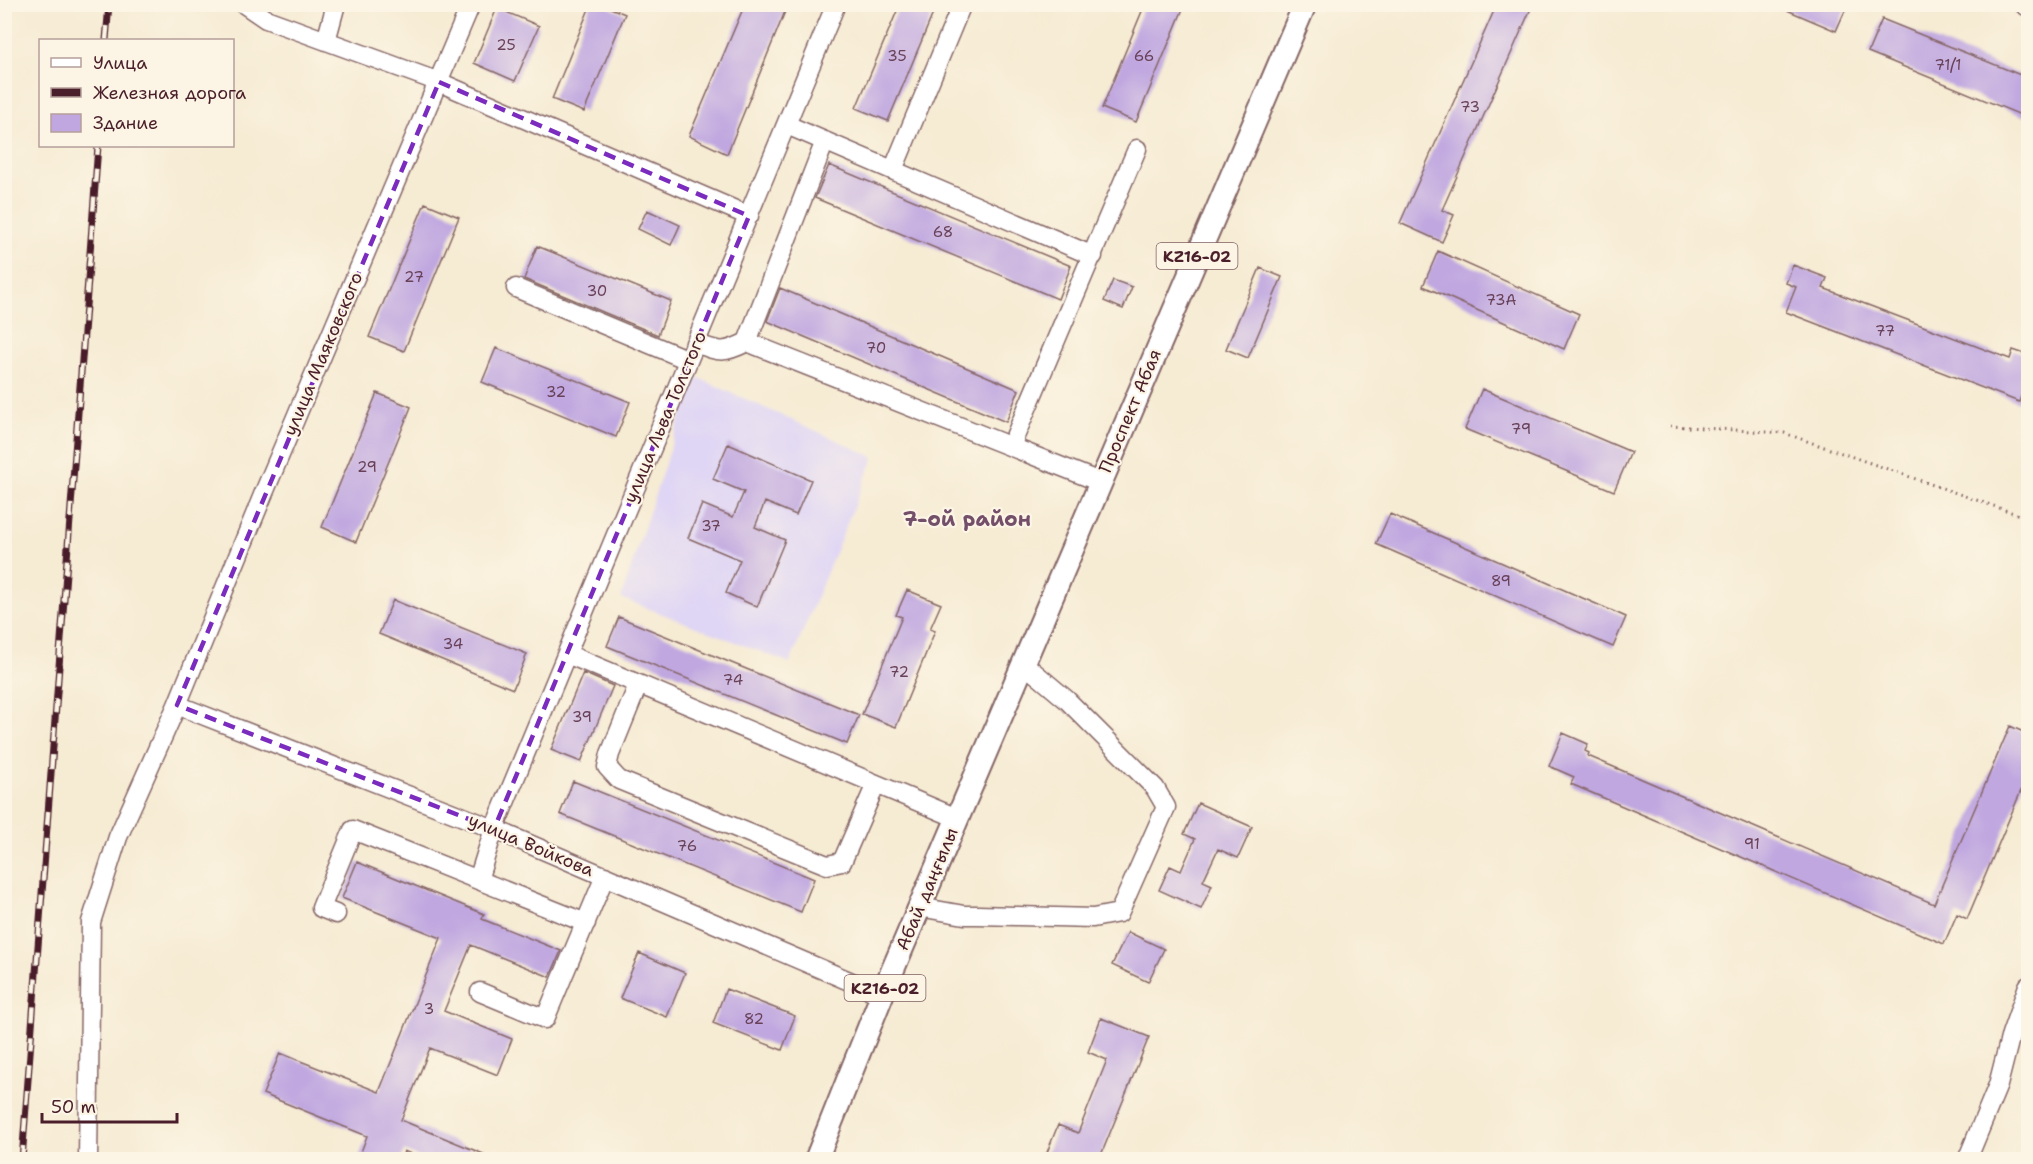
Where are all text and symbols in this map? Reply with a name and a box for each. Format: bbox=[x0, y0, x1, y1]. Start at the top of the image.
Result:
house number: 25 bbox=[496, 35, 516, 55]
legend bbox=[39, 39, 234, 147]
house number: 35 bbox=[887, 46, 907, 66]
house number: 66 bbox=[1134, 46, 1154, 66]
text: Улица bbox=[93, 51, 147, 75]
house number: 71/1 bbox=[1934, 55, 1962, 75]
text: Железная дорога bbox=[93, 81, 246, 105]
house number: 73 bbox=[1460, 97, 1480, 117]
text: Здание bbox=[93, 111, 158, 135]
house number: 68 bbox=[933, 222, 953, 242]
road number: KZ16-02 bbox=[1156, 243, 1238, 269]
house number: 27 bbox=[404, 267, 424, 287]
street label: улица Маяковского bbox=[278, 269, 368, 439]
house number: 30 bbox=[587, 281, 607, 301]
house number: 73А bbox=[1486, 290, 1517, 310]
house number: 77 bbox=[1875, 321, 1895, 341]
street label: улица Льва Толстого bbox=[618, 328, 712, 506]
house number: 70 bbox=[866, 338, 886, 358]
street label: Проспект Абая bbox=[1093, 345, 1167, 477]
house number: 32 bbox=[546, 382, 566, 402]
house number: 79 bbox=[1511, 419, 1531, 439]
house number: 29 bbox=[357, 457, 377, 477]
district label: 7-ой район bbox=[903, 505, 1031, 533]
house number: 37 bbox=[701, 516, 721, 536]
house number: 89 bbox=[1491, 571, 1511, 591]
house number: 34 bbox=[443, 634, 463, 654]
house number: 72 bbox=[889, 662, 909, 682]
house number: 74 bbox=[723, 670, 743, 690]
house number: 39 bbox=[572, 707, 592, 727]
street label: улица Войкова bbox=[465, 808, 597, 882]
street label: Абай даңғылы bbox=[890, 824, 964, 954]
house number: 91 bbox=[1744, 834, 1760, 854]
house number: 76 bbox=[677, 836, 697, 856]
road number: KZ16-02 bbox=[844, 975, 926, 1001]
house number: 3 bbox=[424, 999, 434, 1019]
house number: 82 bbox=[744, 1009, 764, 1029]
scale bar bbox=[42, 1086, 177, 1124]
text: 50 m bbox=[51, 1095, 96, 1119]

